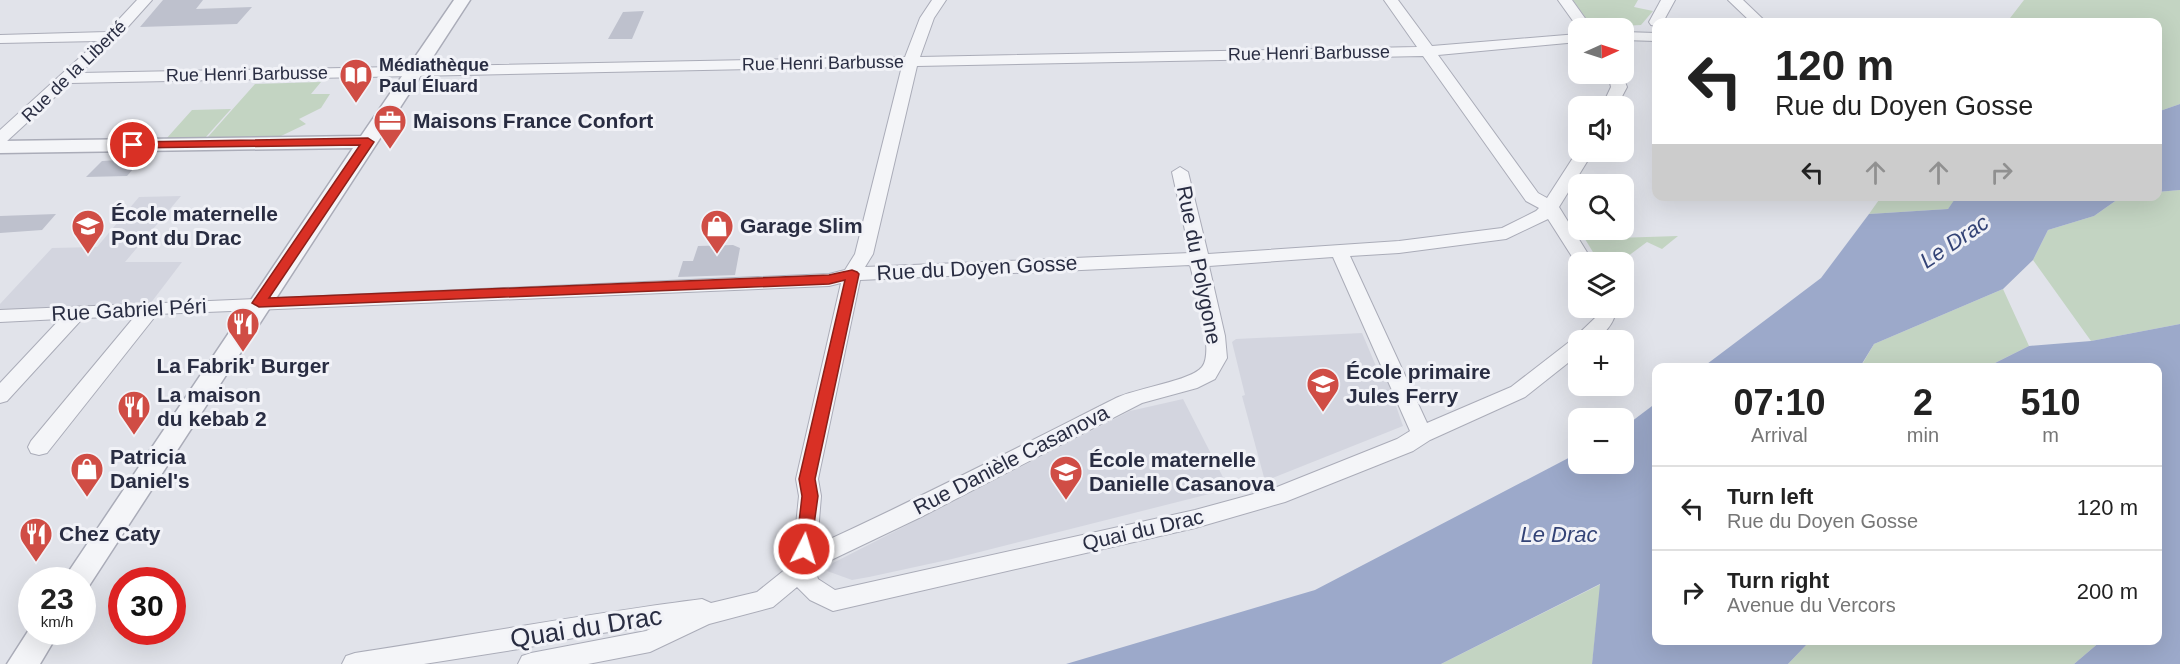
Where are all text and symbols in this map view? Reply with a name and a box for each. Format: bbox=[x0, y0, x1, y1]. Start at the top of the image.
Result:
street label: Rue de la Liberté bbox=[18, 16, 130, 126]
north arrow bbox=[1568, 18, 1634, 84]
map controls bbox=[1568, 18, 1634, 474]
street label: Rue Henri Barbusse bbox=[1228, 42, 1390, 64]
icon: left bbox=[1676, 42, 1754, 120]
text: 120 m bbox=[1775, 42, 1894, 89]
street label: Rue Henri Barbusse bbox=[742, 52, 904, 74]
place label: Médiathèque Paul Éluard bbox=[379, 55, 489, 96]
library icon: Médiathèque Paul Éluard bbox=[338, 57, 374, 104]
street label: Rue Henri Barbusse bbox=[166, 63, 328, 85]
text: Rue du Doyen Gosse bbox=[1775, 91, 2033, 121]
button: sound bbox=[1568, 96, 1634, 162]
office icon: Maisons France Confort bbox=[372, 103, 408, 150]
place label: Maisons France Confort bbox=[413, 109, 653, 132]
pin bbox=[107, 119, 158, 170]
icon: arrive bbox=[116, 128, 149, 161]
icon: left bbox=[1796, 156, 1829, 189]
icon: ahead bbox=[1859, 156, 1892, 189]
icon: ahead bbox=[1922, 156, 1955, 189]
icon: right bbox=[1985, 156, 2018, 189]
button: search bbox=[1568, 174, 1634, 240]
street label: Rue du Polygone bbox=[1173, 184, 1226, 346]
place label: École maternelle Pont du Drac bbox=[111, 202, 278, 249]
school or university icon: École maternelle Pont du Drac bbox=[70, 208, 106, 255]
shop icon: Garage Slim bbox=[699, 208, 735, 255]
water label: Le Drac bbox=[1915, 210, 1993, 273]
place label: Garage Slim bbox=[740, 214, 863, 237]
street label: Rue du Doyen Gosse bbox=[876, 251, 1078, 284]
button: layers bbox=[1568, 252, 1634, 318]
street label: Rue Gabriel Péri bbox=[51, 294, 207, 325]
restaurant icon: La Fabrik' Burger bbox=[225, 306, 261, 353]
button: + bbox=[1568, 330, 1634, 396]
place label: La Fabrik' Burger bbox=[156, 354, 330, 377]
place label: École primaire Jules Ferry bbox=[1346, 360, 1491, 407]
school or university icon: École primaire Jules Ferry bbox=[1305, 366, 1341, 413]
text: 07:10 bbox=[1733, 382, 1825, 423]
text: 2 bbox=[1913, 382, 1933, 423]
text: 510 bbox=[2020, 382, 2081, 423]
place label: La maison du kebab 2 bbox=[157, 383, 267, 430]
restaurant icon: La maison du kebab 2 bbox=[116, 389, 152, 436]
street label: Rue Danièle Casanova bbox=[909, 400, 1112, 519]
button: − bbox=[1568, 408, 1634, 474]
text: Arrival bbox=[1751, 424, 1808, 446]
text: min bbox=[1907, 424, 1939, 446]
text: m bbox=[2042, 424, 2059, 446]
place label: Patricia Daniel's bbox=[110, 445, 190, 492]
place label: École maternelle Danielle Casanova bbox=[1089, 448, 1275, 495]
shop icon: Patricia Daniel's bbox=[69, 451, 105, 498]
school or university icon: École maternelle Danielle Casanova bbox=[1048, 454, 1084, 501]
text: Turn left bbox=[1727, 484, 1813, 509]
icon: left bbox=[1676, 492, 1709, 525]
text: 120 m bbox=[2077, 495, 2138, 520]
street label: Quai du Drac bbox=[1080, 504, 1206, 555]
text: Rue du Doyen Gosse bbox=[1727, 510, 1918, 532]
restaurant icon: Chez Caty bbox=[18, 516, 54, 563]
position arrow bbox=[772, 517, 836, 581]
place label: Chez Caty bbox=[59, 522, 161, 545]
water label: Le Drac bbox=[1520, 522, 1598, 547]
speed limit sign: 30 bbox=[108, 567, 186, 645]
text: Turn right bbox=[1727, 568, 1829, 593]
icon: right bbox=[1676, 576, 1709, 609]
text: 200 m bbox=[2077, 579, 2138, 604]
text: 23 bbox=[40, 582, 74, 615]
text: Avenue du Vercors bbox=[1727, 594, 1896, 616]
street label: Quai du Drac bbox=[508, 600, 664, 654]
text: km/h bbox=[41, 613, 73, 630]

